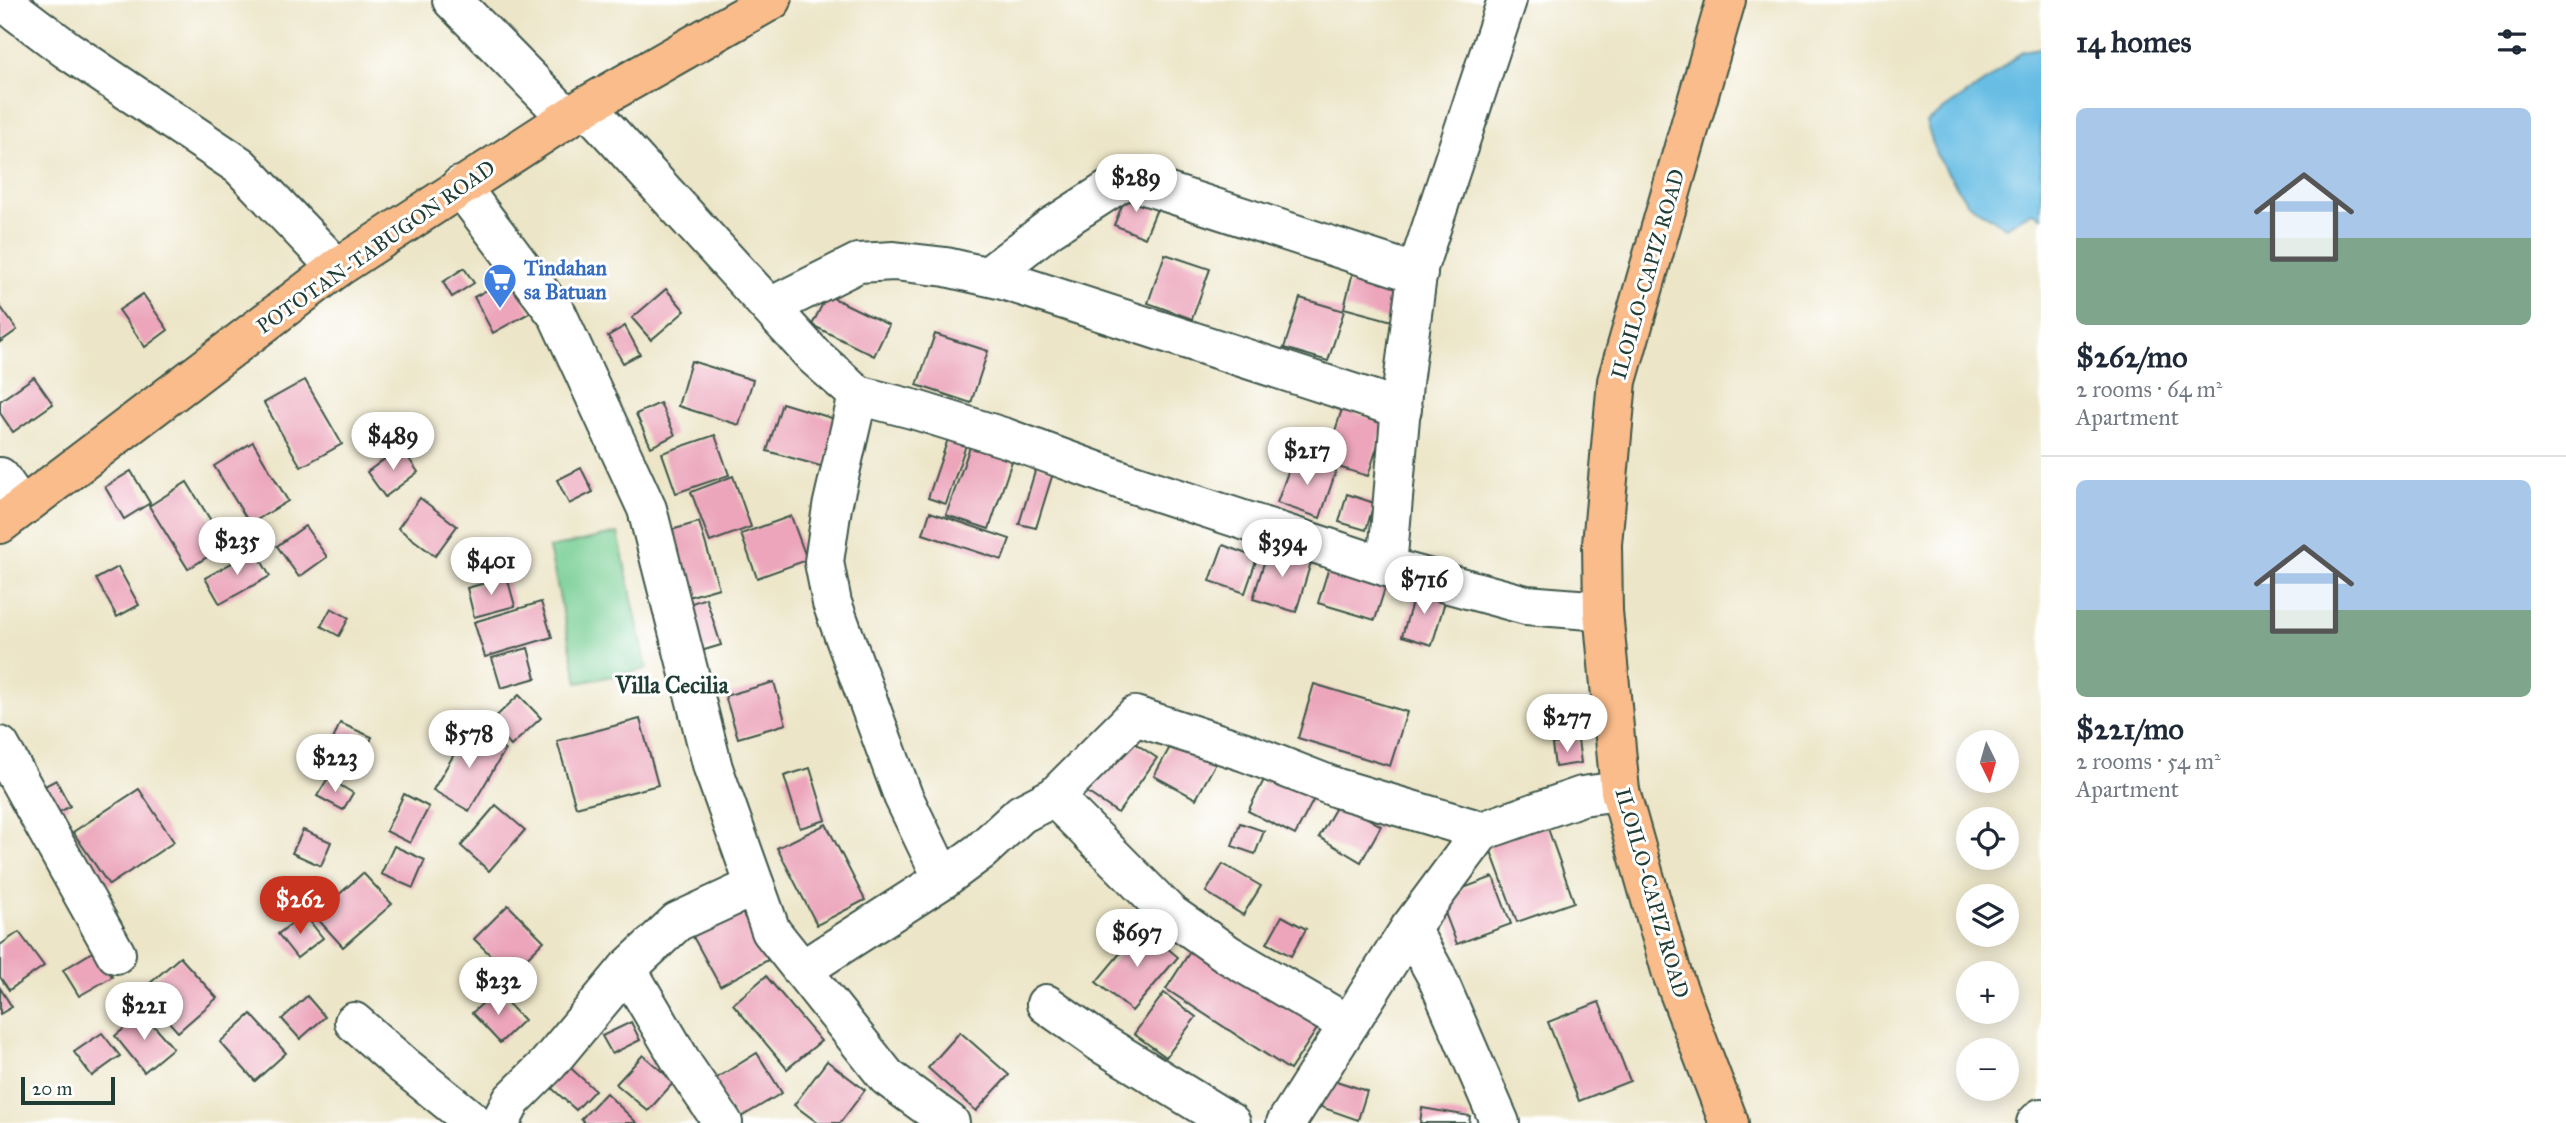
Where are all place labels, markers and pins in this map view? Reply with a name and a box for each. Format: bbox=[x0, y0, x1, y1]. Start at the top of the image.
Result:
pin: $289 bbox=[1095, 154, 1177, 214]
place label: Tindahan sa Batuan bbox=[523, 255, 607, 305]
supermarket icon: Tindahan sa Batuan bbox=[481, 261, 519, 310]
pin: $489 bbox=[352, 412, 434, 472]
pin: $217 bbox=[1266, 428, 1348, 487]
pin: $235 bbox=[196, 518, 278, 577]
pin: $394 bbox=[1241, 520, 1323, 579]
pin: $401 bbox=[450, 538, 532, 597]
pin: $716 bbox=[1383, 556, 1465, 616]
pin: $277 bbox=[1526, 694, 1608, 754]
pin: $578 bbox=[428, 710, 510, 770]
pin: $223 bbox=[294, 734, 376, 794]
pin: $262 bbox=[259, 876, 341, 936]
pin: $697 bbox=[1096, 909, 1178, 969]
pin: $232 bbox=[457, 958, 539, 1017]
pin: $221 bbox=[103, 982, 185, 1042]

